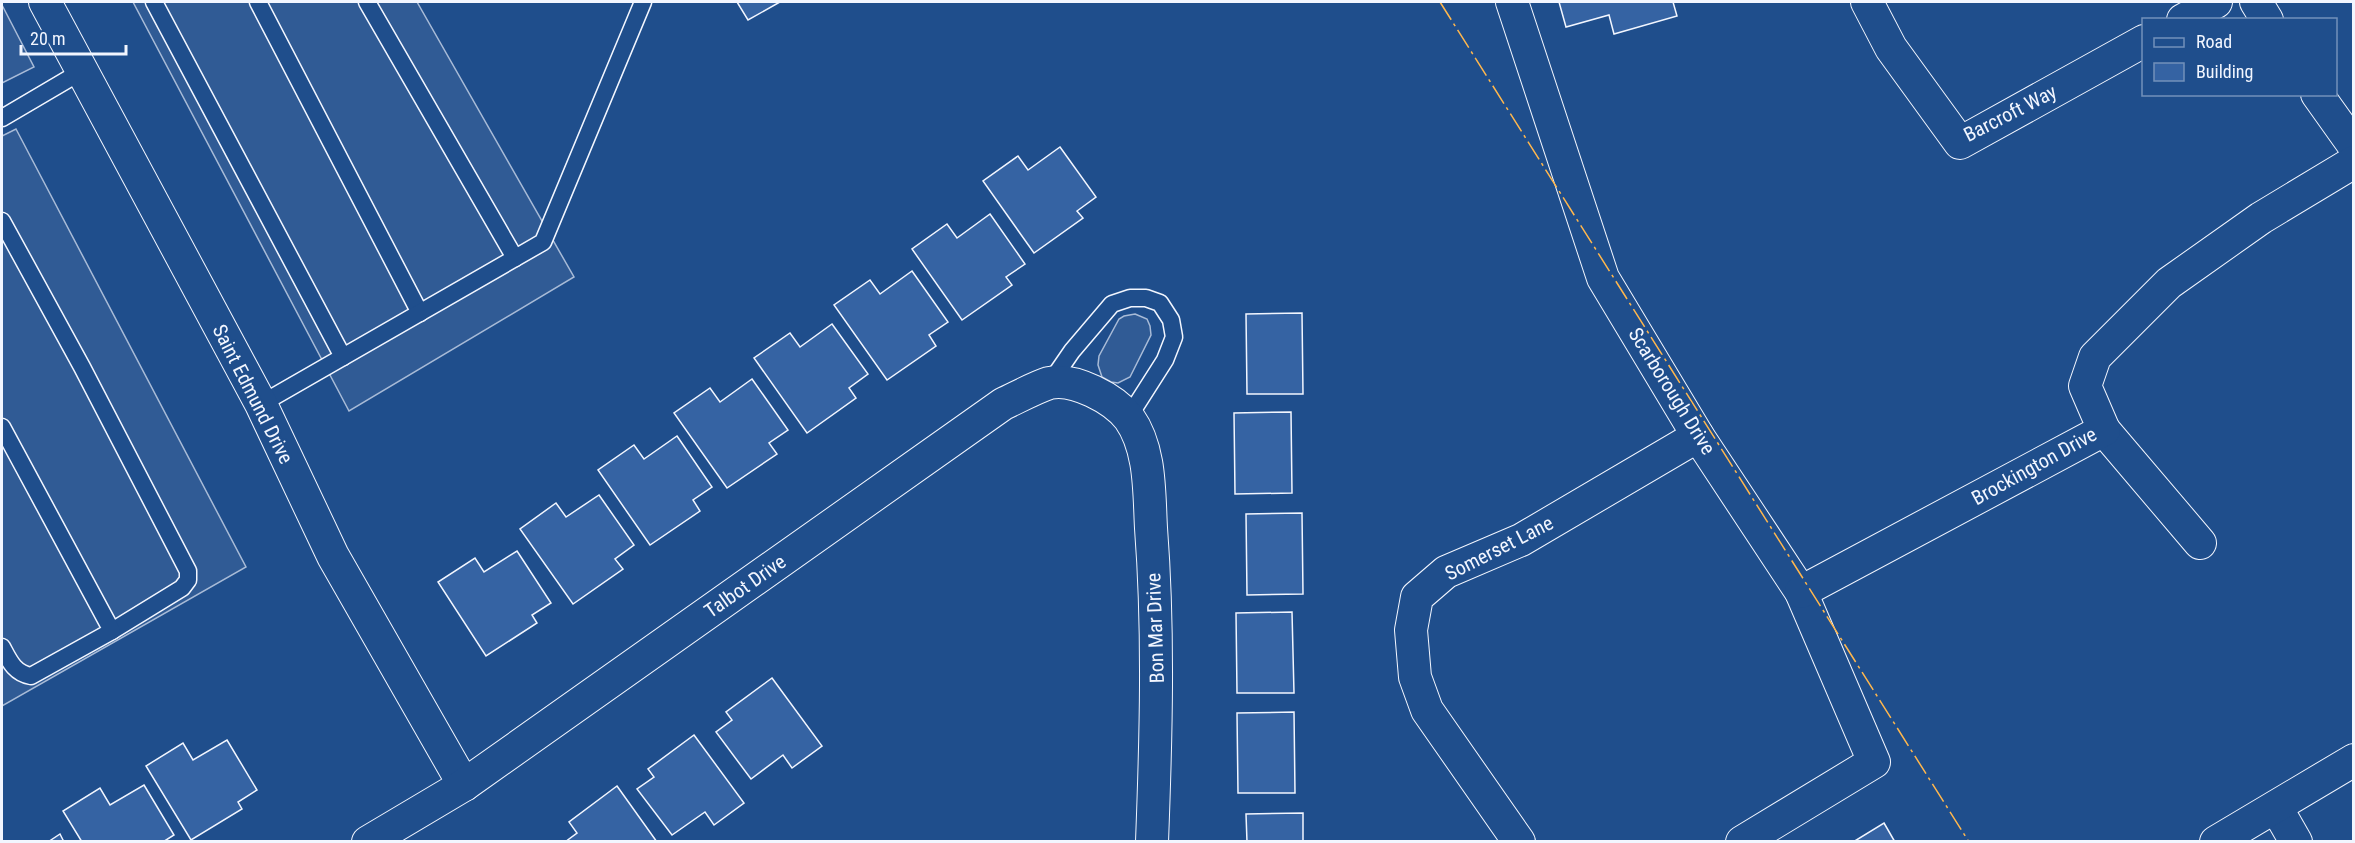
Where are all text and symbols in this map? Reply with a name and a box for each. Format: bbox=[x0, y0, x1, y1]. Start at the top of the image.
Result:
scale bar bbox=[21, 18, 126, 56]
legend bbox=[2142, 18, 2337, 96]
text: 20 m bbox=[30, 28, 65, 49]
text: Road bbox=[2196, 31, 2232, 52]
text: Building bbox=[2196, 61, 2253, 82]
street label: Barcroft Way bbox=[1960, 79, 2060, 147]
street label: Saint Edmund Drive bbox=[208, 320, 298, 468]
street label: Scarborough Drive bbox=[1623, 323, 1721, 459]
street label: Brockington Drive bbox=[1967, 422, 2101, 510]
street label: Somerset Lane bbox=[1441, 510, 1557, 586]
street label: Talbot Drive bbox=[700, 549, 790, 623]
street label: Bon Mar Drive bbox=[1141, 572, 1169, 684]

